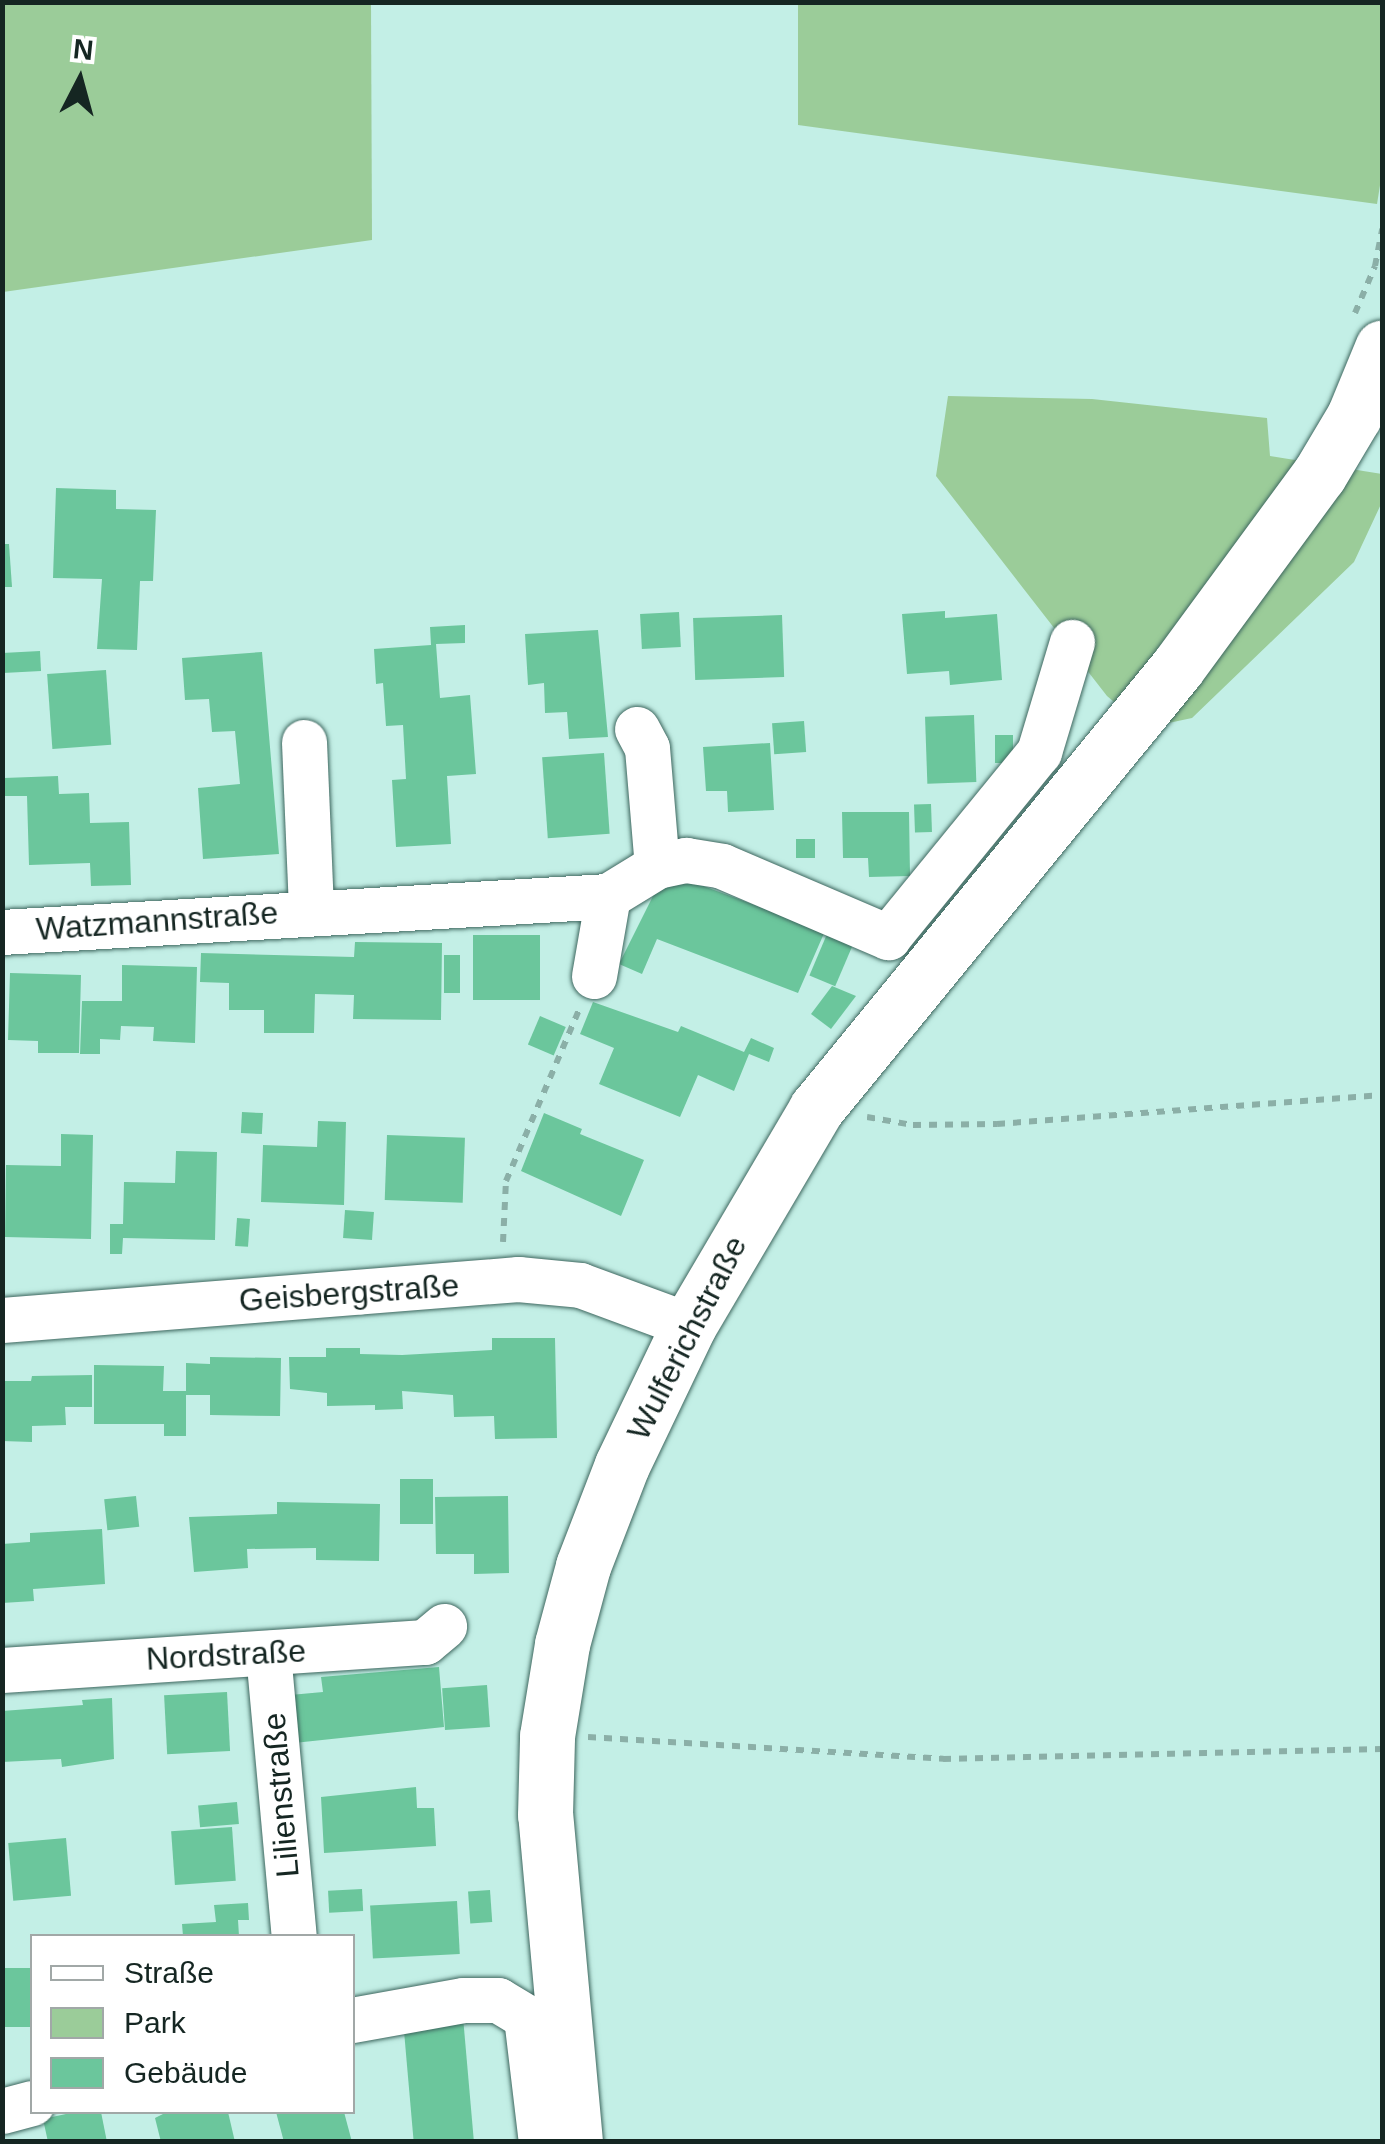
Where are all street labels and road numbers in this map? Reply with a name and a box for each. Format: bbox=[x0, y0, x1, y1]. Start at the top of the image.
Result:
street label: Watzmannstraße bbox=[35, 893, 279, 949]
street label: Wulferichstraße bbox=[619, 1230, 755, 1446]
street label: Geisbergstraße bbox=[238, 1266, 460, 1320]
street label: Nordstraße bbox=[145, 1632, 307, 1678]
street label: Lilienstraße bbox=[255, 1711, 307, 1879]

